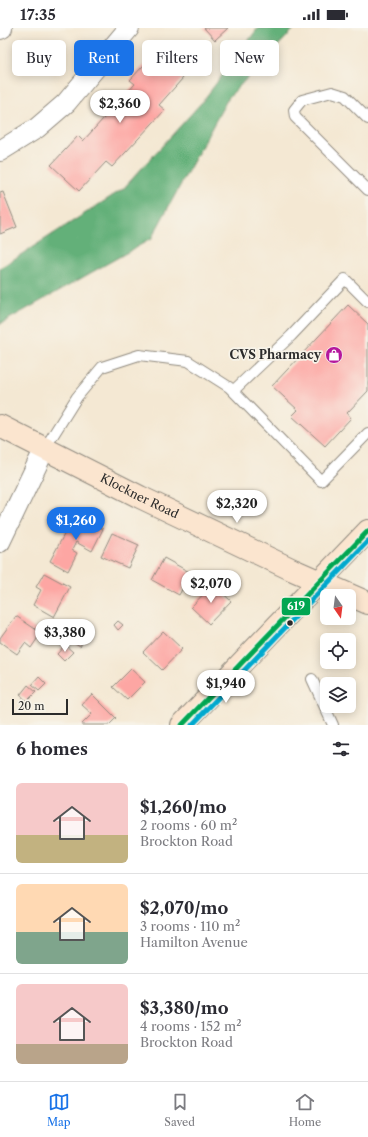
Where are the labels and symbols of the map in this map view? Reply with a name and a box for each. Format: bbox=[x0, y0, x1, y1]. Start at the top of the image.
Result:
pin: $2,360 bbox=[87, 90, 153, 124]
shop icon: CVS Pharmacy bbox=[324, 345, 344, 365]
place label: CVS Pharmacy bbox=[229, 347, 322, 362]
street label: Klockner Road bbox=[98, 470, 182, 522]
pin: $2,320 bbox=[204, 490, 270, 524]
pin: $1,260 bbox=[43, 507, 109, 541]
pin: $2,070 bbox=[178, 570, 244, 604]
north arrow bbox=[320, 589, 356, 625]
line badge: 619 bbox=[281, 597, 311, 616]
text: 619 bbox=[287, 599, 305, 613]
unlabelled marker bbox=[285, 618, 295, 628]
pin: $3,380 bbox=[32, 619, 98, 653]
pin: $1,940 bbox=[193, 670, 259, 704]
scale bar bbox=[12, 697, 68, 716]

